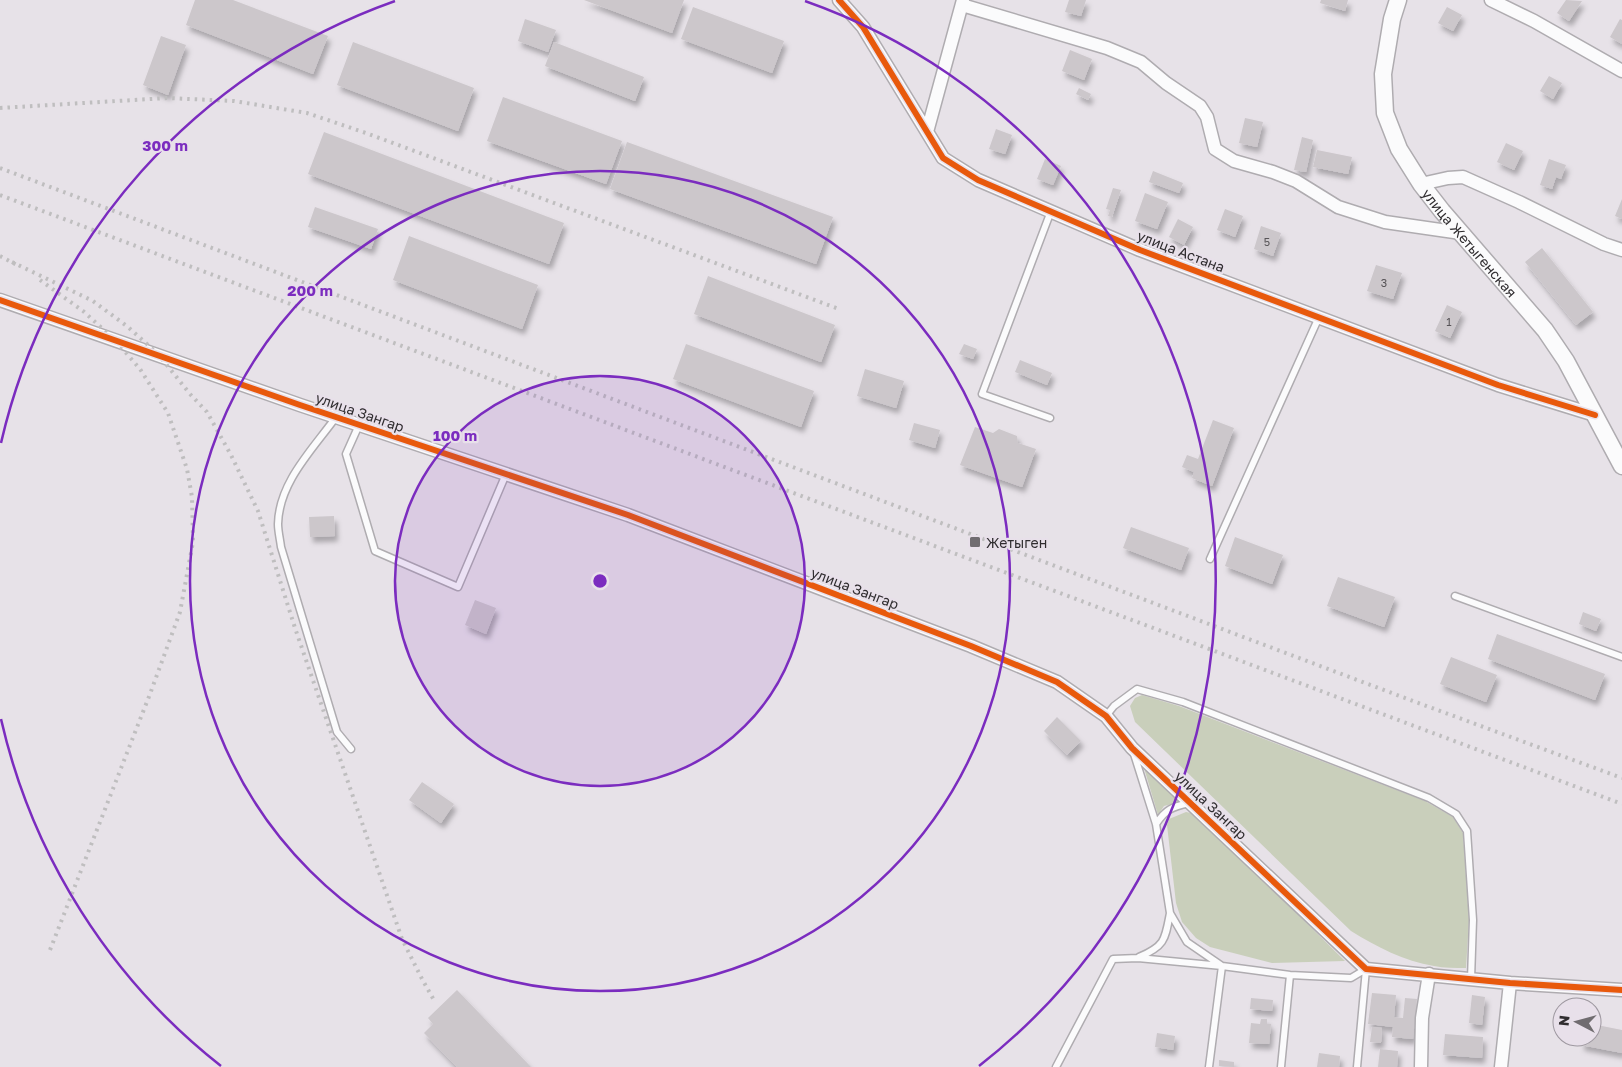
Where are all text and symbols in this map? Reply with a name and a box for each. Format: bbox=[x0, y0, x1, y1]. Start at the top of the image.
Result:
text: 300 m bbox=[142, 136, 188, 154]
street label: улица Жетыгенская bbox=[1419, 185, 1521, 300]
street label: улица Астана bbox=[1135, 227, 1227, 275]
house number: 5 bbox=[1264, 235, 1270, 248]
house number: 3 bbox=[1381, 276, 1387, 289]
text: 200 m bbox=[287, 281, 333, 299]
house number: 1 bbox=[1446, 315, 1452, 328]
street label: улица Зангар bbox=[313, 389, 407, 435]
text: 100 m bbox=[433, 426, 477, 444]
place label: Жетыген bbox=[986, 534, 1047, 551]
marker: Жетыген bbox=[968, 535, 982, 549]
street label: улица Зангар bbox=[809, 563, 901, 613]
centre of rings bbox=[591, 572, 609, 590]
street label: улица Зангар bbox=[1171, 767, 1251, 843]
north arrow bbox=[1552, 997, 1602, 1047]
text: N bbox=[1555, 1014, 1573, 1027]

